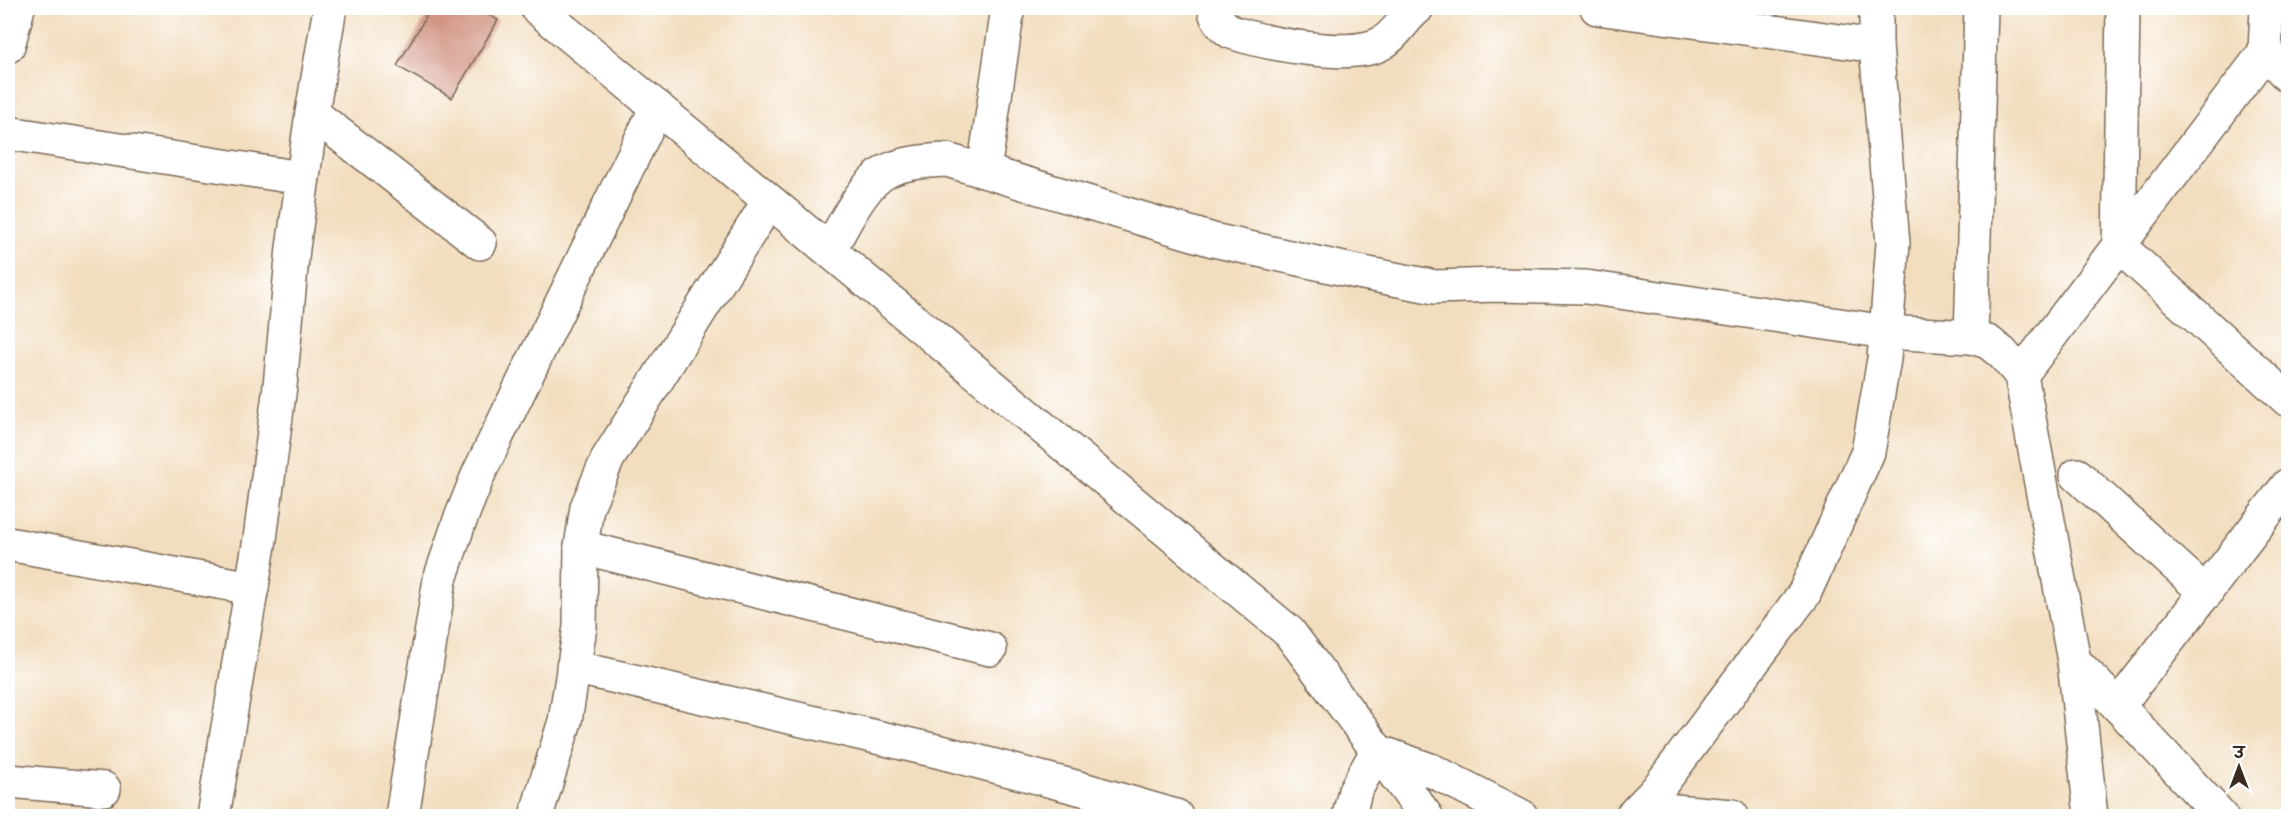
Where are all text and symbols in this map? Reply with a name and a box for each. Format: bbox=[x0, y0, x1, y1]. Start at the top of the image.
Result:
north arrow bbox=[2209, 737, 2269, 797]
text: उ bbox=[2232, 744, 2246, 763]

